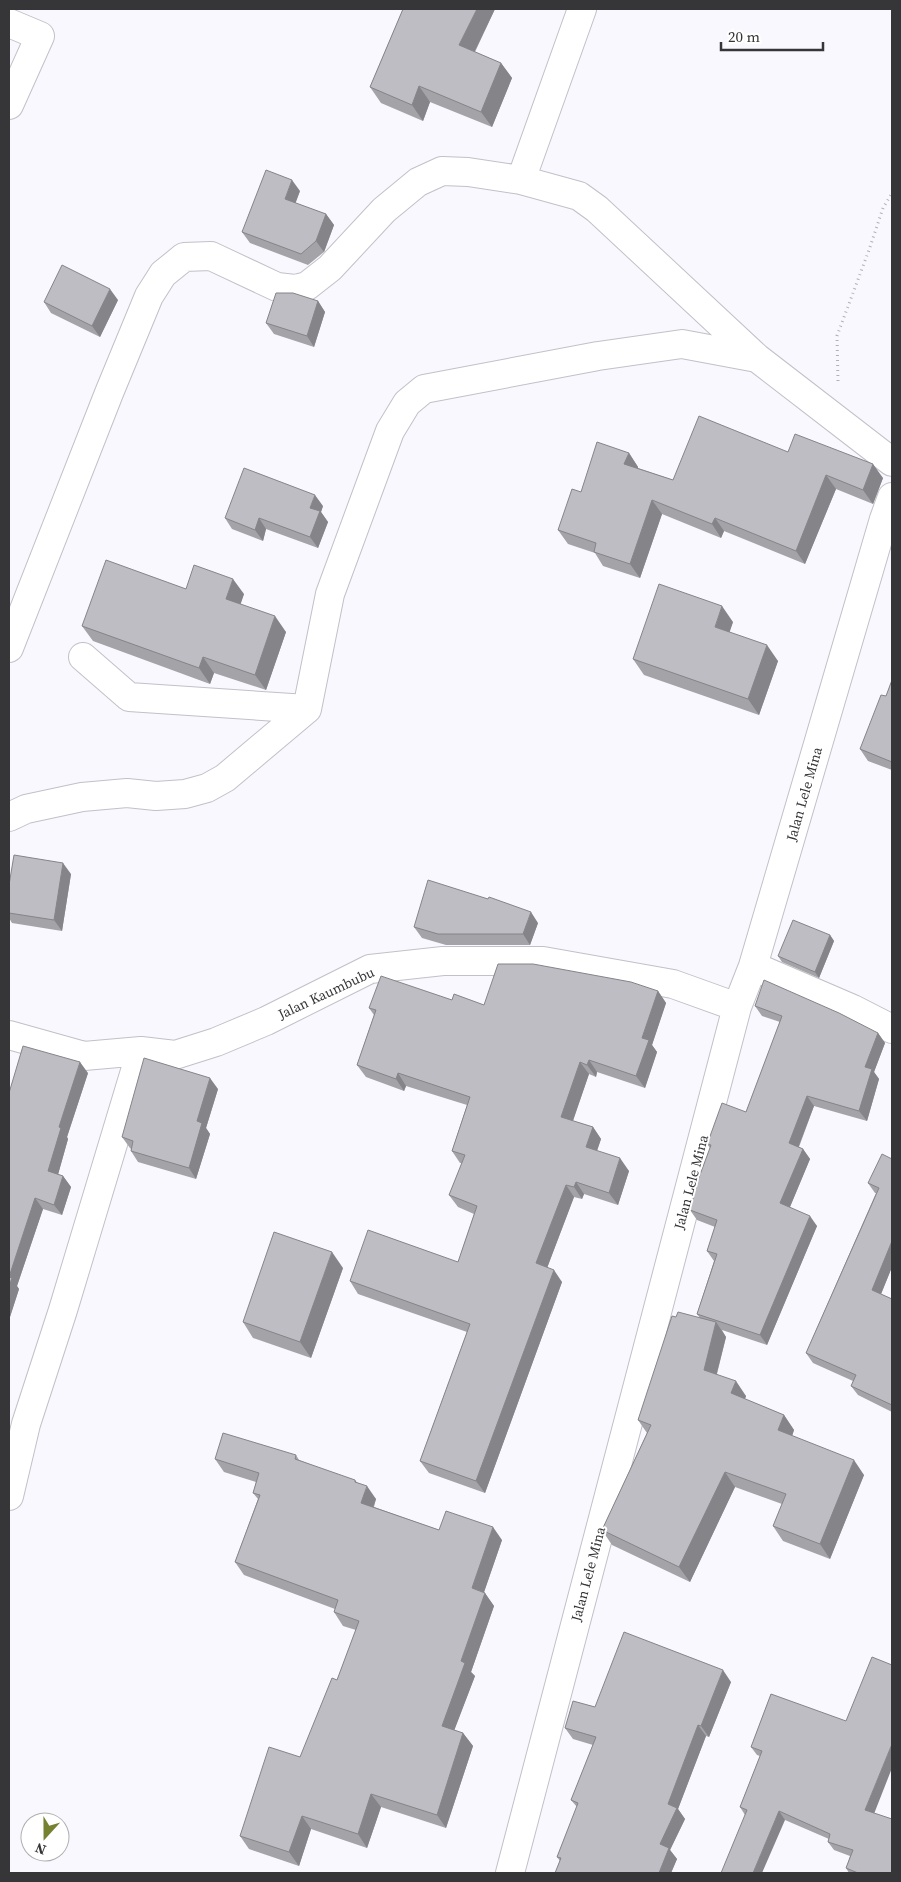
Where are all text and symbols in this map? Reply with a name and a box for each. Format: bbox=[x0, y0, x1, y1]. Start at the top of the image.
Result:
scale bar bbox=[721, 20, 824, 52]
text: 20 m bbox=[728, 26, 760, 47]
street label: Jalan Lele Mina bbox=[781, 744, 827, 844]
street label: Jalan Kaumbubu bbox=[274, 962, 377, 1024]
street label: Jalan Lele Mina bbox=[669, 1132, 713, 1232]
street label: Jalan Lele Mina bbox=[566, 1524, 610, 1624]
north arrow bbox=[20, 1812, 70, 1862]
text: N bbox=[32, 1838, 49, 1860]

